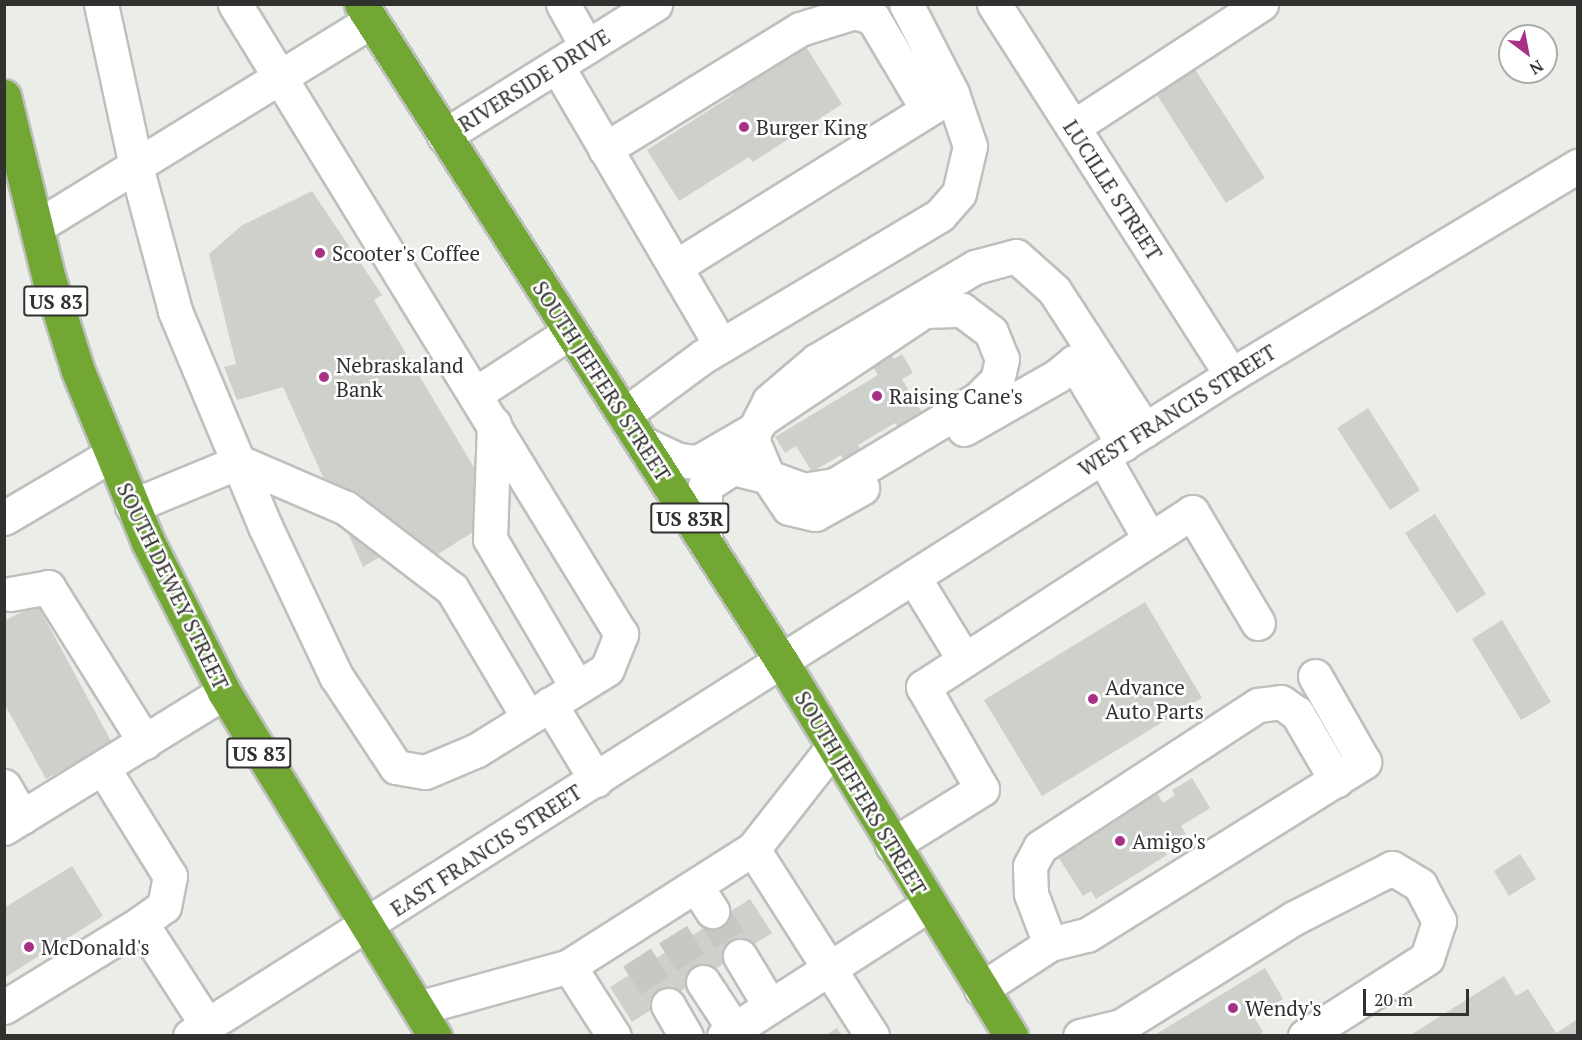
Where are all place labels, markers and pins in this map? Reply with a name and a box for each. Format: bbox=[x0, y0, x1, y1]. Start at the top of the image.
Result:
place label: Burger King bbox=[756, 114, 867, 140]
marker: Burger King bbox=[737, 120, 751, 134]
place label: Scooter's Coffee bbox=[332, 240, 480, 266]
marker: Scooter's Coffee bbox=[313, 246, 327, 260]
place label: Nebraskaland Bank bbox=[336, 352, 464, 402]
marker: Nebraskaland Bank bbox=[317, 370, 331, 384]
place label: Raising Cane's bbox=[889, 383, 1023, 409]
marker: Raising Cane's bbox=[870, 389, 884, 403]
place label: Advance Auto Parts bbox=[1105, 674, 1204, 724]
marker: Advance Auto Parts bbox=[1086, 692, 1100, 706]
place label: Amigo's bbox=[1132, 828, 1206, 854]
marker: Amigo's bbox=[1113, 834, 1127, 848]
place label: McDonald's bbox=[41, 934, 150, 960]
marker: McDonald's bbox=[22, 940, 36, 954]
place label: Wendy's bbox=[1245, 995, 1322, 1021]
marker: Wendy's bbox=[1226, 1001, 1240, 1015]

